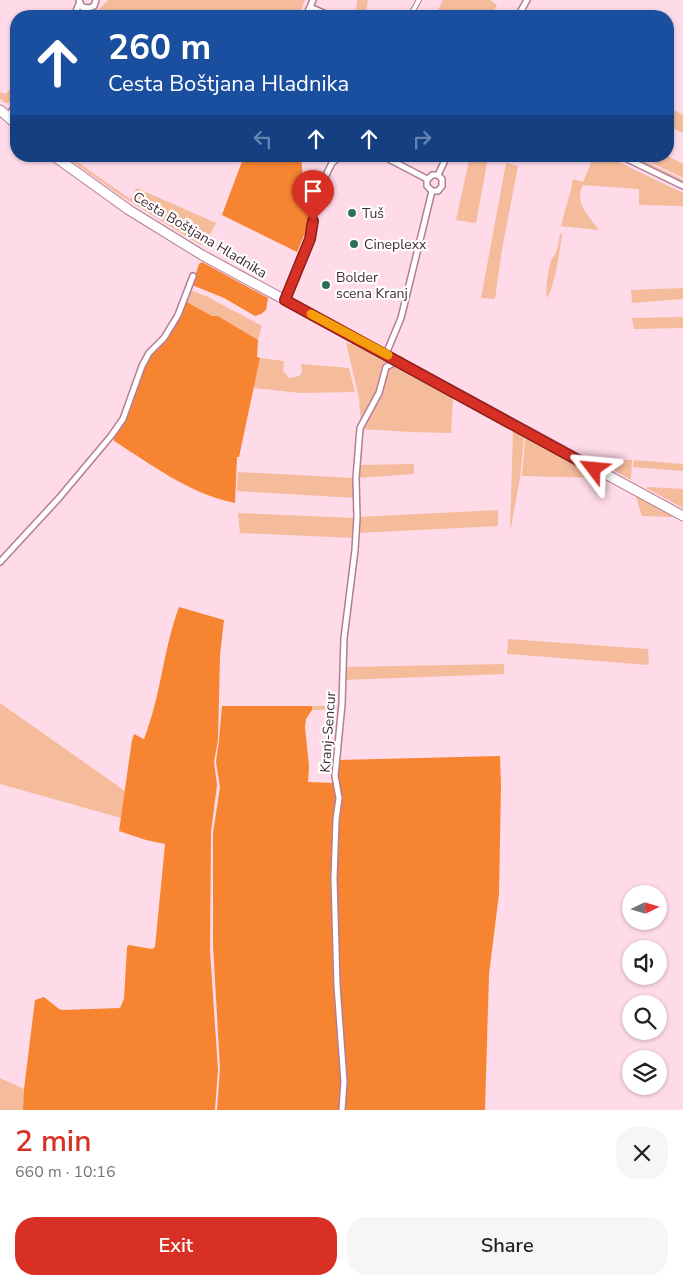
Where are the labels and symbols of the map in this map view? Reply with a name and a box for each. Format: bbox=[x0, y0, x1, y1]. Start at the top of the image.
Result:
pin bbox=[292, 170, 334, 221]
street label: Cesta Boštjana Hladnika bbox=[129, 187, 271, 283]
place label: Tuš bbox=[362, 204, 384, 223]
marker: Tuš bbox=[346, 207, 358, 219]
place label: Cineplexx bbox=[364, 235, 427, 254]
marker: Cineplexx bbox=[348, 238, 360, 250]
place label: Bolder scena Kranj bbox=[336, 268, 408, 303]
marker: Bolder scena Kranj bbox=[320, 279, 332, 291]
position arrow bbox=[567, 442, 619, 494]
street label: Kranj-Sencur bbox=[316, 691, 340, 773]
north arrow bbox=[622, 885, 668, 930]

